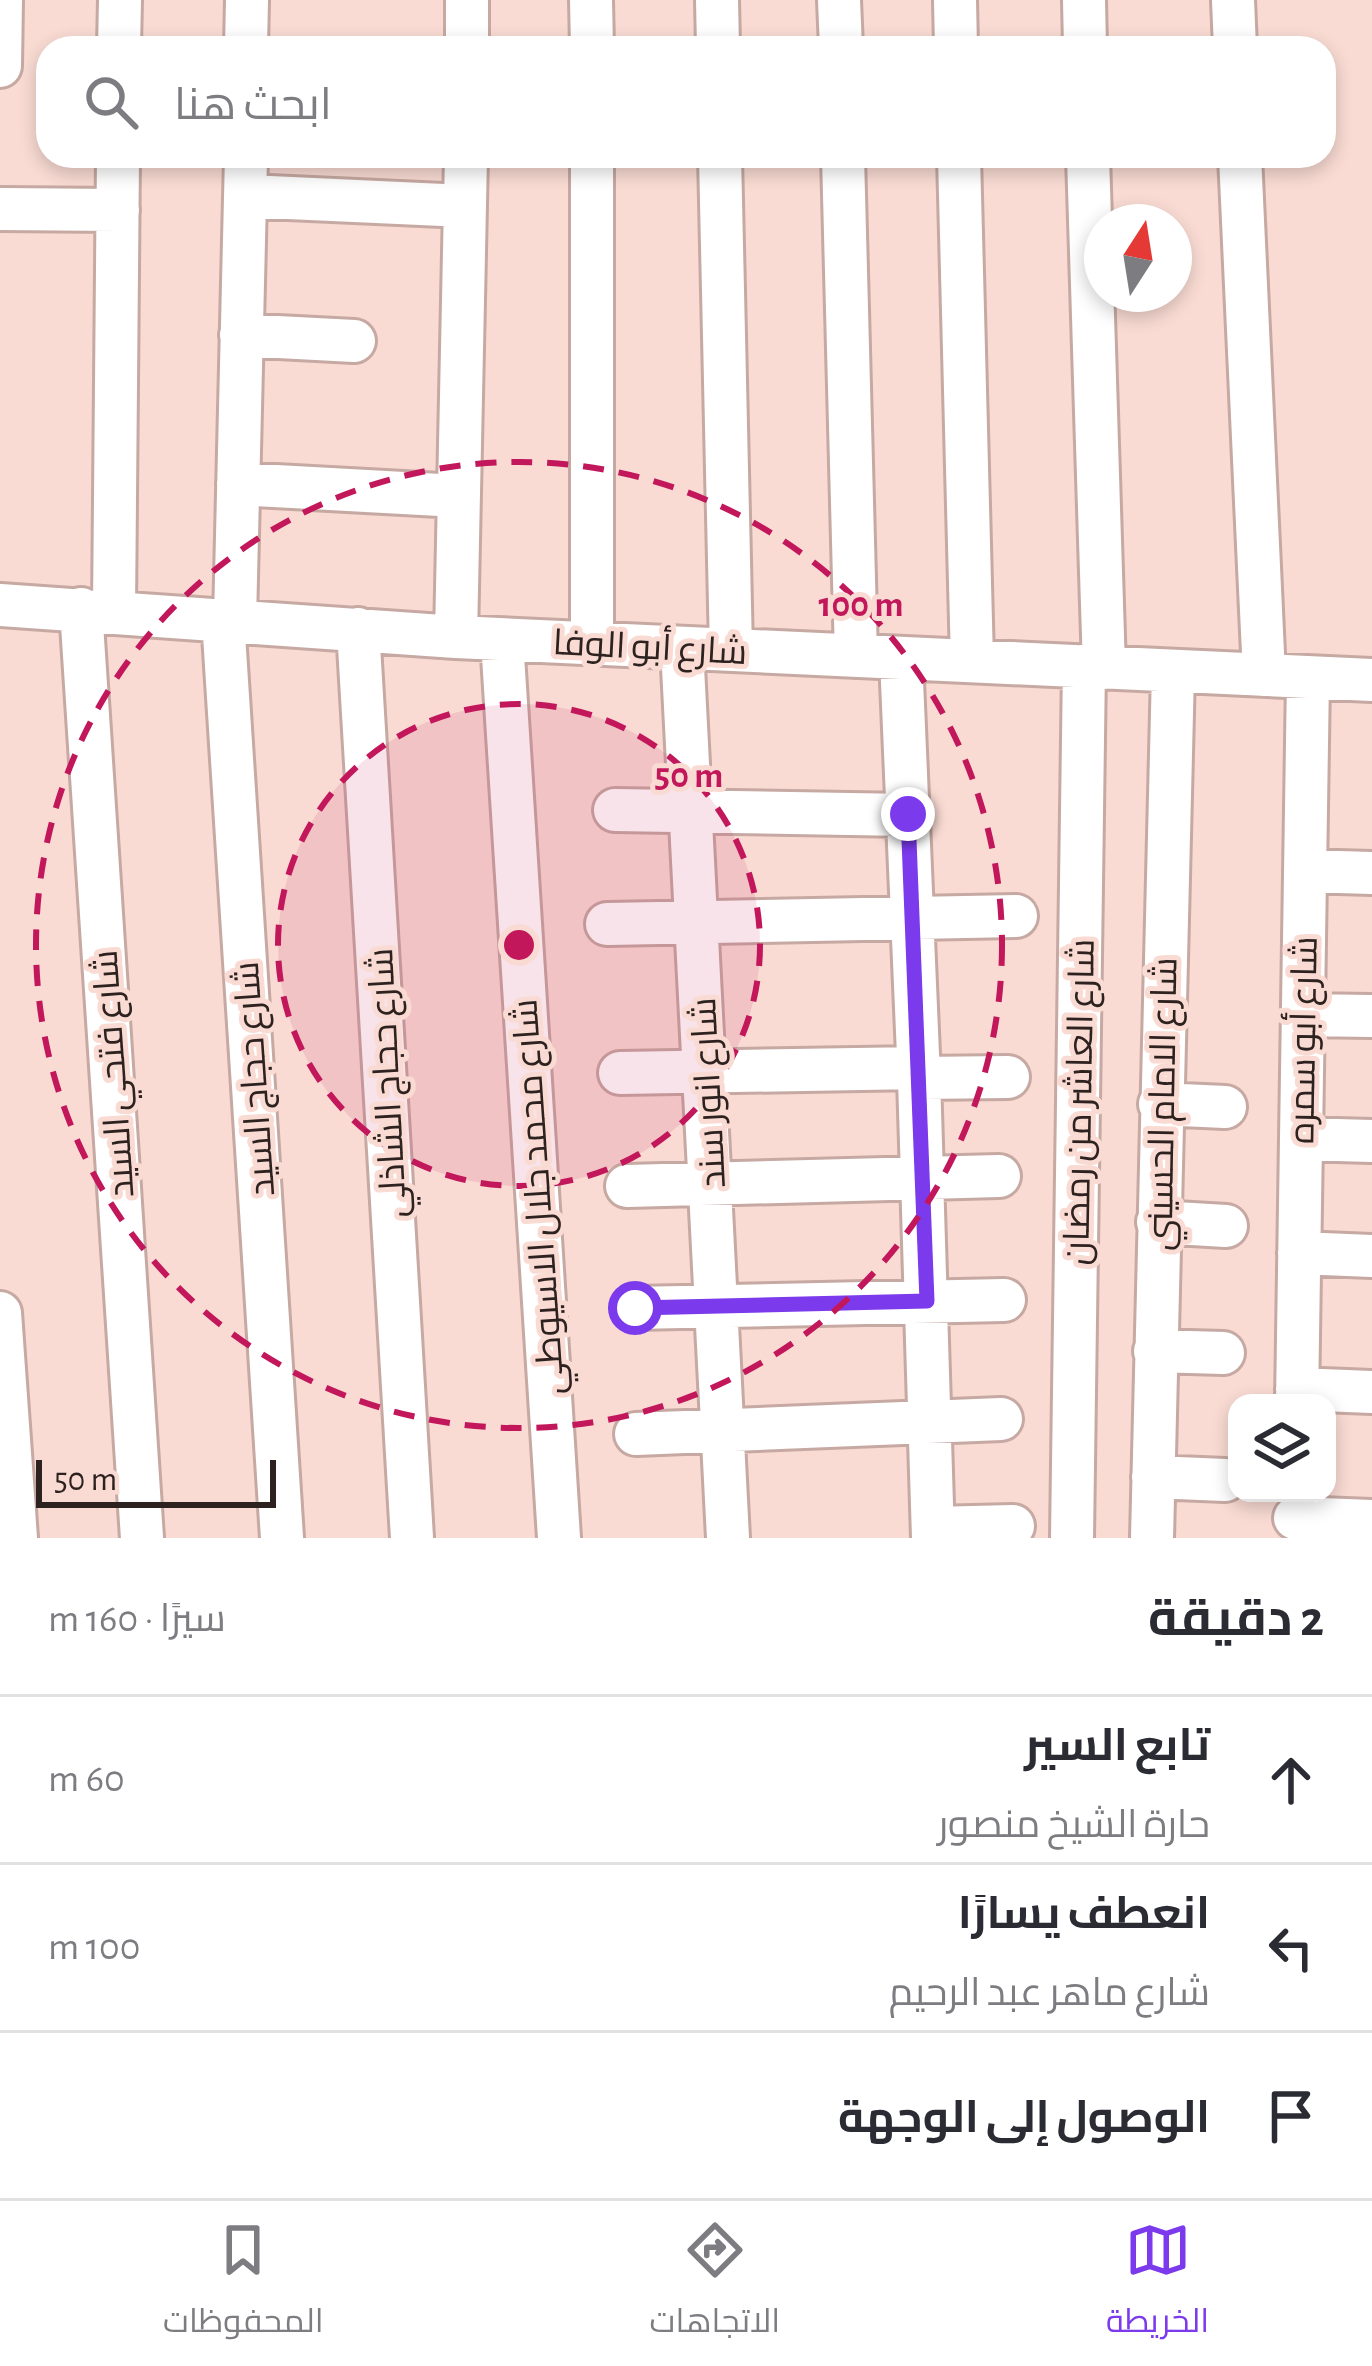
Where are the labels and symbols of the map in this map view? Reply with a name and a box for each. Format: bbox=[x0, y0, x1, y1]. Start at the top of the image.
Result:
north arrow bbox=[1084, 204, 1192, 312]
text: 100 m bbox=[819, 587, 903, 623]
street label: شارع أبو الوفا bbox=[552, 619, 748, 676]
text: 50 m bbox=[655, 758, 723, 794]
route end bbox=[881, 787, 935, 841]
centre of rings bbox=[498, 924, 540, 966]
street label: شارع أبو سمره bbox=[1278, 936, 1329, 1144]
street label: شارع العاشر من رمضان bbox=[1058, 938, 1106, 1266]
street label: شارع حجاج الشاذلي bbox=[362, 947, 422, 1219]
street label: شارع فتحي السيد bbox=[86, 948, 150, 1199]
street label: شارع الامام الحسيني bbox=[1141, 957, 1193, 1251]
street label: شارع حجاج السيد bbox=[228, 960, 286, 1198]
street label: شارع انور سند bbox=[685, 996, 737, 1189]
street label: شارع محمد جلال الاسيوطي bbox=[506, 997, 580, 1396]
route start bbox=[608, 1281, 662, 1335]
scale bar bbox=[36, 1454, 276, 1507]

